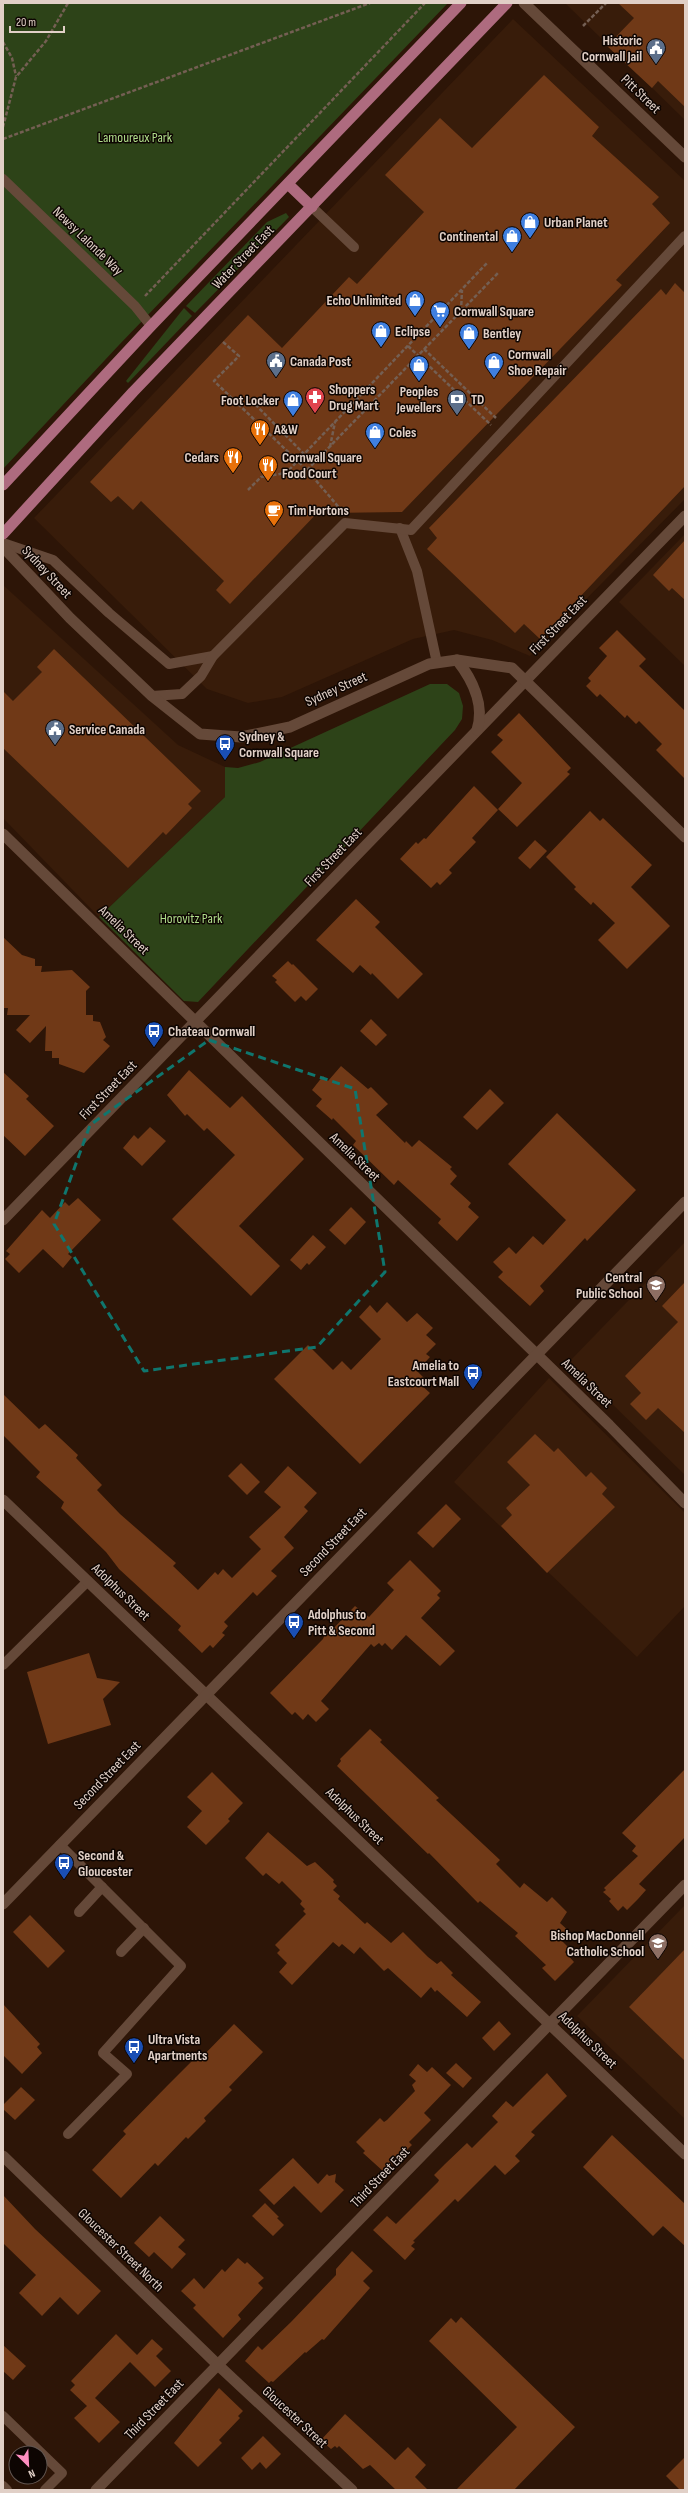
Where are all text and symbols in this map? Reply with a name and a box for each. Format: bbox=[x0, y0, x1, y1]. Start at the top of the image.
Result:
scale bar bbox=[10, 8, 64, 34]
text: 20 m bbox=[16, 15, 36, 30]
place label: Historic Cornwall Jail bbox=[582, 32, 642, 65]
public building icon: Historic Cornwall Jail bbox=[645, 37, 667, 65]
street label: Pitt Street bbox=[618, 71, 664, 117]
park label: Lamoureux Park bbox=[98, 129, 173, 146]
street label: Newsy Lalonde Way bbox=[49, 203, 127, 279]
shop icon: Urban Planet bbox=[519, 211, 541, 239]
place label: Urban Planet bbox=[544, 214, 608, 231]
street label: Water Street East bbox=[208, 222, 278, 292]
shop icon: Continental bbox=[501, 225, 523, 253]
place label: Continental bbox=[439, 228, 498, 245]
shop icon: Echo Unlimited bbox=[404, 289, 426, 317]
place label: Echo Unlimited bbox=[326, 292, 401, 309]
supermarket icon: Cornwall Square bbox=[429, 300, 451, 328]
place label: Cornwall Square bbox=[454, 303, 534, 320]
shop icon: Eclipse bbox=[370, 320, 392, 348]
shop icon: Bentley bbox=[458, 322, 480, 350]
place label: Eclipse bbox=[395, 323, 430, 340]
place label: Bentley bbox=[483, 325, 521, 342]
place label: Cornwall Shoe Repair bbox=[508, 346, 567, 379]
public building icon: Canada Post bbox=[265, 350, 287, 378]
shop icon: Cornwall Shoe Repair bbox=[483, 351, 505, 379]
place label: Canada Post bbox=[290, 353, 352, 370]
shop icon: Peoples Jewellers bbox=[408, 354, 430, 382]
place label: Shoppers Drug Mart bbox=[329, 381, 379, 414]
place label: Peoples Jewellers bbox=[396, 383, 441, 416]
pharmacy icon: Shoppers Drug Mart bbox=[304, 386, 326, 414]
bank icon: TD bbox=[446, 388, 468, 416]
shop icon: Foot Locker bbox=[282, 389, 304, 417]
place label: TD bbox=[471, 391, 484, 408]
place label: Foot Locker bbox=[221, 392, 280, 409]
restaurant icon: A&W bbox=[249, 418, 271, 446]
place label: A&W bbox=[273, 421, 298, 438]
shop icon: Coles bbox=[364, 421, 386, 449]
place label: Coles bbox=[389, 424, 416, 441]
restaurant icon: Cedars bbox=[222, 446, 244, 474]
place label: Cedars bbox=[185, 449, 219, 466]
place label: Cornwall Square Food Court bbox=[282, 449, 362, 482]
restaurant icon: Cornwall Square Food Court bbox=[257, 454, 279, 482]
cafe icon: Tim Hortons bbox=[263, 499, 285, 527]
place label: Tim Hortons bbox=[288, 502, 349, 519]
street label: Sydney Street bbox=[18, 542, 76, 602]
street label: First Street East bbox=[526, 592, 590, 658]
street label: Sydney Street bbox=[302, 668, 370, 710]
public building icon: Service Canada bbox=[44, 718, 66, 746]
place label: Service Canada bbox=[69, 721, 145, 738]
place label: Sydney & Cornwall Square bbox=[239, 728, 319, 761]
bus stop icon: Sydney & Cornwall Square bbox=[214, 733, 236, 761]
street label: First Street East bbox=[301, 824, 365, 890]
street label: Amelia Street bbox=[95, 901, 153, 958]
park label: Horovitz Park bbox=[160, 910, 223, 927]
bus stop icon: Chateau Cornwall bbox=[143, 1020, 165, 1048]
place label: Chateau Cornwall bbox=[168, 1023, 255, 1040]
street label: First Street East bbox=[76, 1057, 140, 1123]
street label: Amelia Street bbox=[326, 1128, 384, 1185]
place label: Central Public School bbox=[576, 1269, 642, 1302]
school or university icon: Central Public School bbox=[645, 1274, 667, 1302]
street label: Amelia Street bbox=[558, 1354, 616, 1411]
place label: Amelia to Eastcourt Mall bbox=[388, 1357, 459, 1390]
bus stop icon: Amelia to Eastcourt Mall bbox=[462, 1362, 484, 1390]
street label: Second Street East bbox=[296, 1504, 370, 1580]
street label: Adolphus Street bbox=[88, 1559, 154, 1624]
place label: Adolphus to Pitt & Second bbox=[307, 1606, 375, 1639]
bus stop icon: Adolphus to Pitt & Second bbox=[283, 1611, 305, 1639]
street label: Second Street East bbox=[70, 1737, 144, 1813]
street label: Adolphus Street bbox=[322, 1783, 388, 1848]
place label: Second & Gloucester bbox=[78, 1847, 133, 1880]
bus stop icon: Second & Gloucester bbox=[53, 1852, 75, 1880]
place label: Bishop MacDonnell Catholic School bbox=[551, 1927, 644, 1960]
school or university icon: Bishop MacDonnell Catholic School bbox=[647, 1932, 669, 1960]
street label: Adolphus Street bbox=[555, 2007, 621, 2072]
place label: Ultra Vista Apartments bbox=[147, 2031, 207, 2064]
bus stop icon: Ultra Vista Apartments bbox=[123, 2036, 145, 2064]
street label: Third Street East bbox=[347, 2143, 413, 2211]
street label: Gloucester Street North bbox=[75, 2205, 167, 2295]
street label: Third Street East bbox=[121, 2375, 187, 2443]
street label: Gloucester Street bbox=[259, 2382, 331, 2452]
north arrow bbox=[8, 2445, 48, 2485]
text: N bbox=[26, 2467, 37, 2481]

